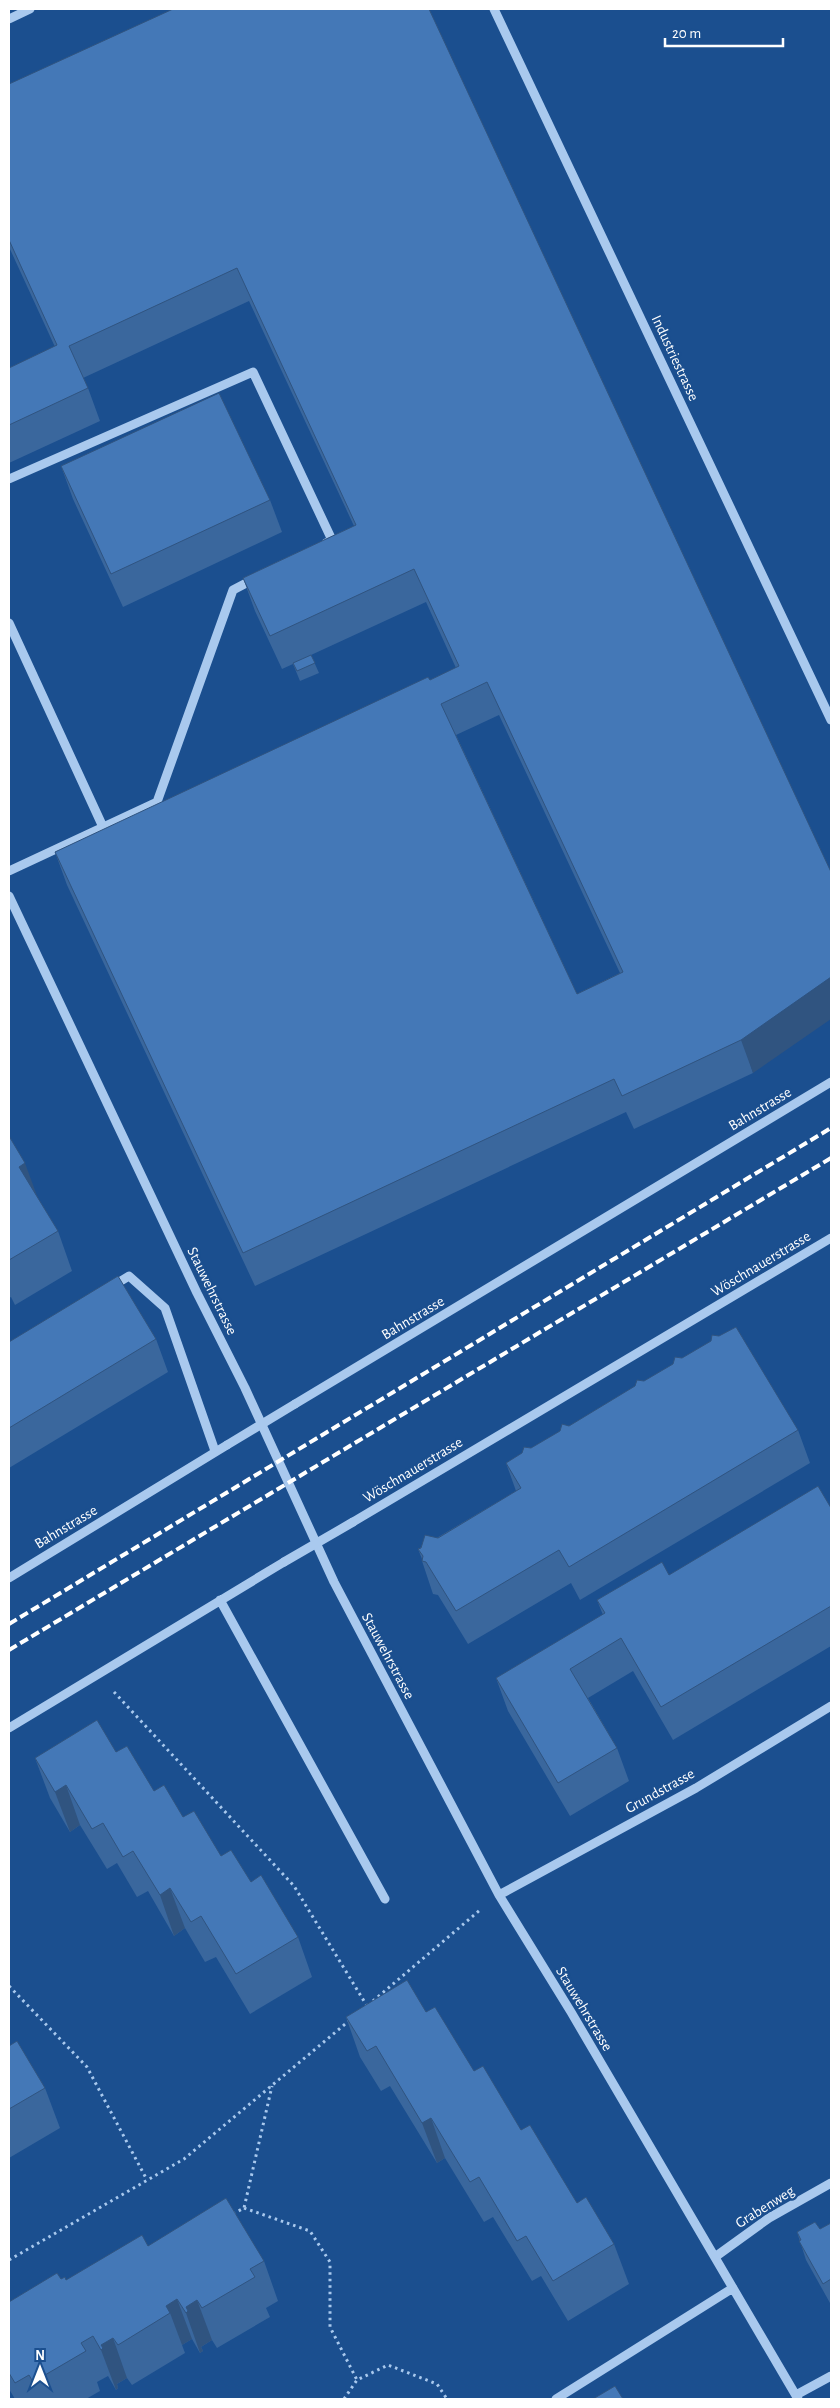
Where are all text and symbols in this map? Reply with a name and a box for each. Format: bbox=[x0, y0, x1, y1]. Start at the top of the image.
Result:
scale bar bbox=[665, 15, 782, 47]
text: 20 m bbox=[672, 26, 701, 41]
street label: Industriestrasse bbox=[649, 313, 701, 403]
street label: Bahnstrasse bbox=[726, 1084, 794, 1134]
street label: Wöschnauerstrasse bbox=[709, 1228, 813, 1300]
street label: Stauwehrstrasse bbox=[184, 1245, 240, 1337]
street label: Bahnstrasse bbox=[379, 1293, 447, 1343]
street label: Wöschnauerstrasse bbox=[361, 1434, 465, 1506]
street label: Bahnstrasse bbox=[32, 1502, 100, 1552]
street label: Stauwehrstrasse bbox=[359, 1610, 417, 1702]
street label: Grundstrasse bbox=[623, 1766, 697, 1816]
street label: Stauwehrstrasse bbox=[553, 1964, 615, 2054]
street label: Grabenweg bbox=[733, 2183, 798, 2231]
north arrow bbox=[15, 2343, 65, 2393]
text: N bbox=[35, 2349, 45, 2363]

